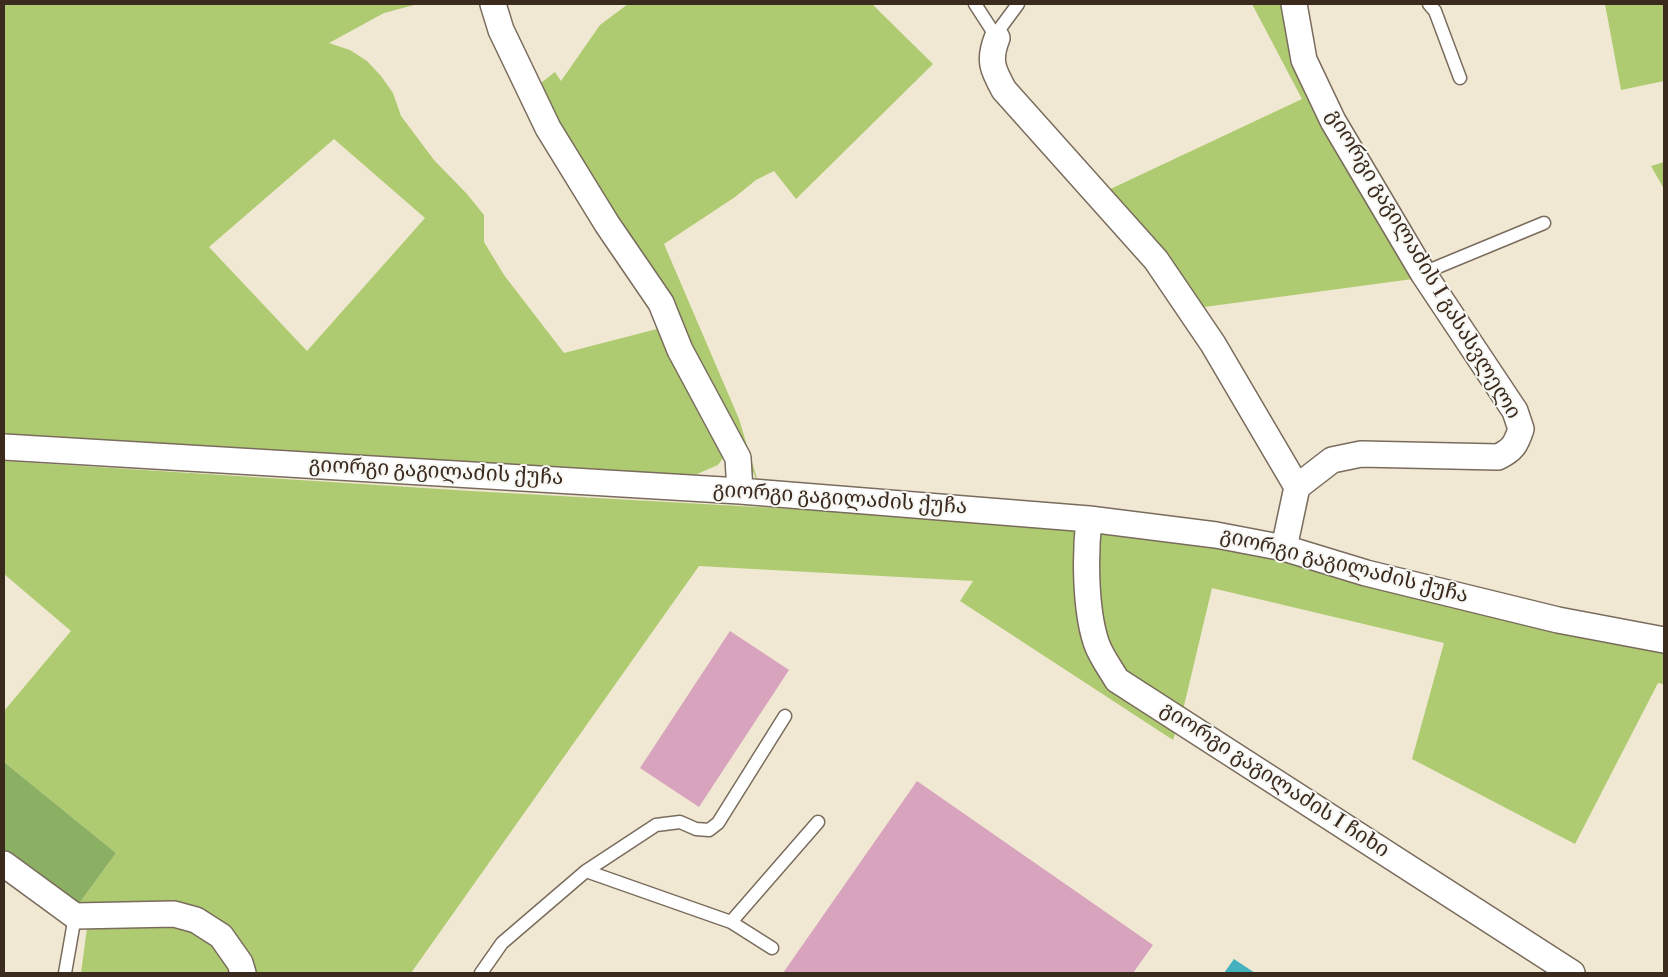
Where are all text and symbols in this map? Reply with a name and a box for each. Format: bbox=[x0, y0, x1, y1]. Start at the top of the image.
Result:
street label: გიორგი გაგილაძის I გასასვლელი bbox=[1319, 106, 1525, 424]
street label: გიორგი გაგილაძის ქუჩა bbox=[308, 454, 564, 492]
street label: გიორგი გაგილაძის ქუჩა bbox=[712, 479, 968, 521]
street label: გიორგი გაგილაძის ქუჩა bbox=[1217, 524, 1471, 610]
street label: გიორგი გაგილაძის I ჩიხი bbox=[1155, 698, 1393, 864]

